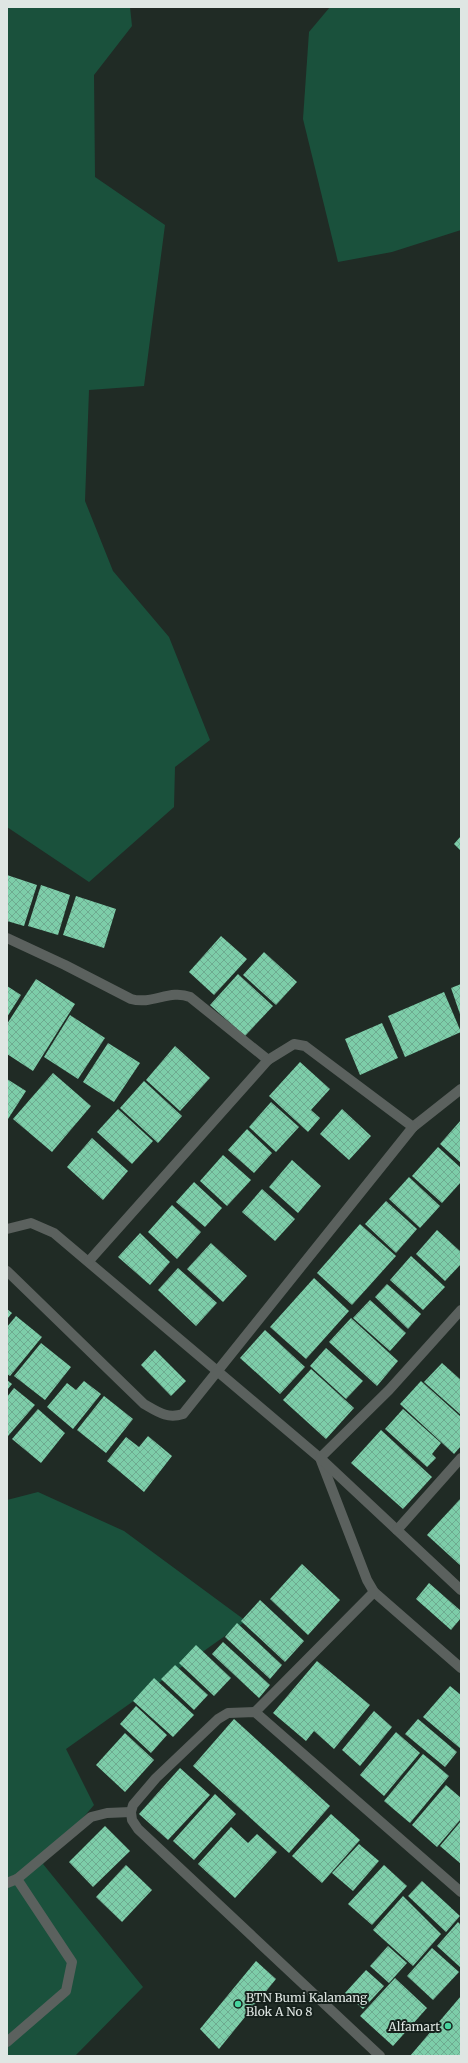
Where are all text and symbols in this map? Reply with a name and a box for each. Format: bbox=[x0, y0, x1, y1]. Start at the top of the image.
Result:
place label: BTN Bumi Kalamang Blok A No 8 bbox=[246, 1990, 368, 2019]
marker: BTN Bumi Kalamang Blok A No 8 bbox=[233, 1999, 243, 2009]
place label: Alfamart bbox=[387, 2019, 440, 2034]
marker: Alfamart bbox=[443, 2021, 453, 2031]

